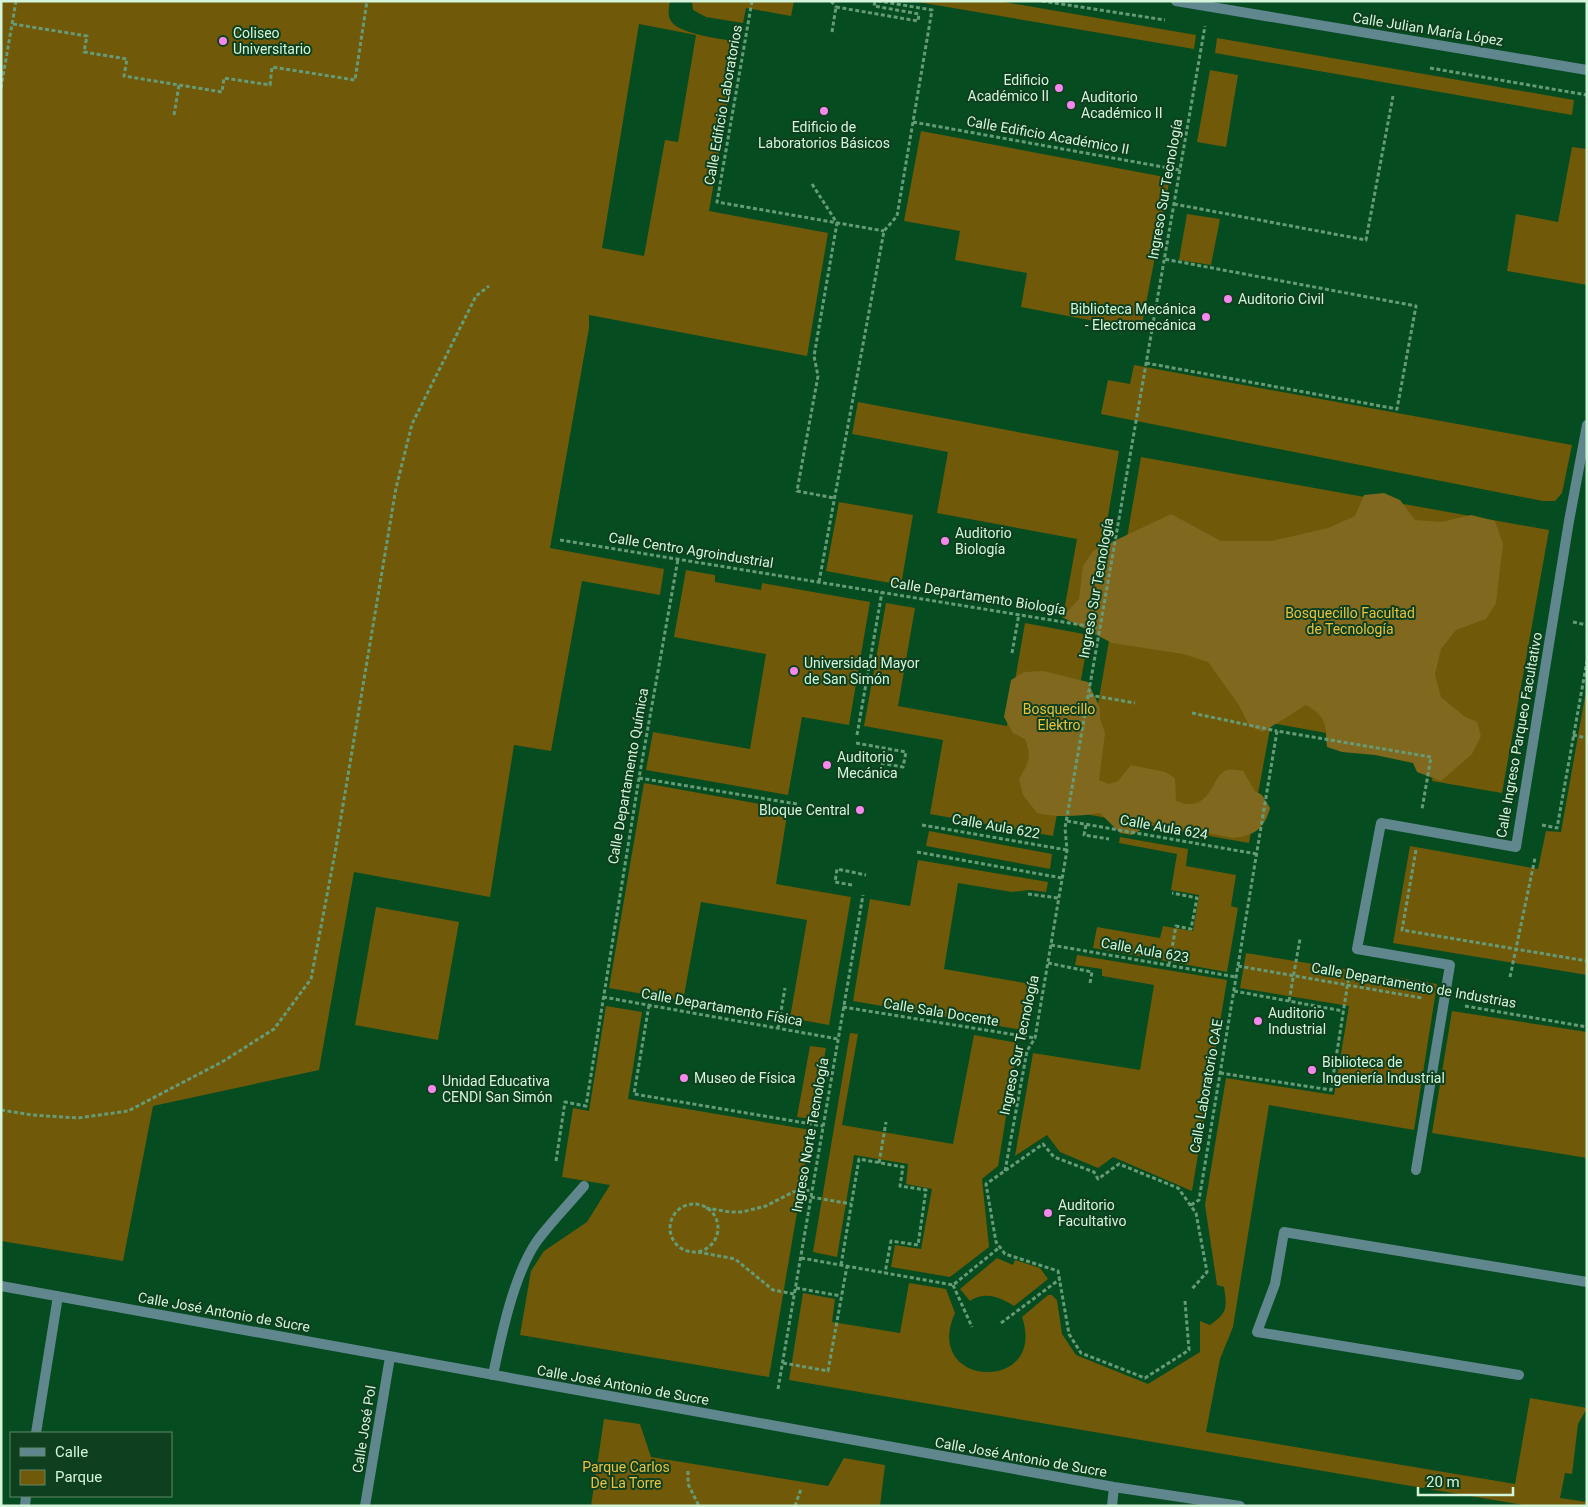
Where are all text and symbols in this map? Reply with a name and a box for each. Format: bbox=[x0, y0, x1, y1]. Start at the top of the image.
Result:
street label: Calle Julian María López bbox=[1351, 9, 1505, 49]
street label: Calle Edificio Laboratorios bbox=[701, 24, 745, 186]
place label: Coliseo Universitario bbox=[233, 25, 311, 57]
marker: Coliseo Universitario bbox=[217, 35, 229, 47]
place label: Edificio Académico II bbox=[968, 72, 1049, 104]
marker: Edificio Académico II bbox=[1053, 82, 1065, 94]
place label: Auditorio Académico II bbox=[1081, 89, 1162, 121]
marker: Auditorio Académico II bbox=[1065, 99, 1077, 111]
marker: Edificio de Laboratorios Básicos bbox=[818, 105, 830, 117]
street label: Calle Edificio Académico II bbox=[965, 113, 1131, 157]
street label: Ingreso Sur Tecnología bbox=[1145, 117, 1185, 261]
place label: Edificio de Laboratorios Básicos bbox=[758, 119, 890, 151]
place label: Auditorio Civil bbox=[1238, 291, 1324, 307]
marker: Auditorio Civil bbox=[1222, 293, 1234, 305]
place label: Biblioteca Mecánica - Electromecánica bbox=[1070, 301, 1196, 333]
marker: Biblioteca Mecánica - Electromecánica bbox=[1200, 311, 1212, 323]
street label: Ingreso Sur Tecnología bbox=[1076, 516, 1116, 660]
place label: Auditorio Biología bbox=[955, 525, 1012, 557]
street label: Calle Centro Agroindustrial bbox=[607, 529, 775, 571]
marker: Auditorio Biología bbox=[939, 535, 951, 547]
street label: Calle Departamento Biología bbox=[889, 574, 1067, 618]
park label: Bosquecillo Facultad de Tecnología bbox=[1285, 605, 1415, 637]
street label: Calle Ingreso Parqueo Facultativo bbox=[1493, 631, 1545, 839]
place label: Universidad Mayor de San Simón bbox=[804, 655, 920, 687]
marker: Universidad Mayor de San Simón bbox=[788, 665, 800, 677]
street label: Calle Departamento Química bbox=[605, 687, 651, 865]
park label: Bosquecillo Elektro bbox=[1023, 701, 1095, 733]
place label: Auditorio Mecánica bbox=[837, 749, 898, 781]
marker: Auditorio Mecánica bbox=[821, 759, 833, 771]
place label: Bloque Central bbox=[759, 802, 850, 818]
marker: Bloque Central bbox=[854, 804, 866, 816]
street label: Calle Aula 622 bbox=[951, 810, 1041, 842]
street label: Calle Aula 624 bbox=[1119, 811, 1209, 843]
street label: Calle Aula 623 bbox=[1100, 934, 1190, 966]
street label: Calle Departamento de Industrias bbox=[1310, 959, 1518, 1011]
street label: Ingreso Sur Tecnología bbox=[996, 974, 1042, 1116]
street label: Calle Departamento Física bbox=[640, 985, 804, 1029]
street label: Calle Sala Docente bbox=[882, 995, 1000, 1029]
place label: Auditorio Industrial bbox=[1268, 1005, 1326, 1037]
marker: Auditorio Industrial bbox=[1252, 1015, 1264, 1027]
street label: Calle Laboratorio CAE bbox=[1186, 1018, 1226, 1154]
place label: Biblioteca de Ingeniería Industrial bbox=[1322, 1054, 1445, 1086]
street label: Ingreso Norte Tecnología bbox=[789, 1056, 831, 1214]
marker: Biblioteca de Ingeniería Industrial bbox=[1306, 1064, 1318, 1076]
place label: Museo de Física bbox=[694, 1070, 796, 1086]
marker: Museo de Física bbox=[678, 1072, 690, 1084]
place label: Unidad Educativa CENDI San Simón bbox=[442, 1073, 552, 1105]
marker: Unidad Educativa CENDI San Simón bbox=[426, 1083, 438, 1095]
place label: Auditorio Facultativo bbox=[1058, 1197, 1126, 1229]
marker: Auditorio Facultativo bbox=[1042, 1207, 1054, 1219]
street label: Calle José Antonio de Sucre bbox=[137, 1289, 311, 1335]
street label: Calle José Antonio de Sucre bbox=[536, 1362, 710, 1408]
street label: Calle José Pol bbox=[349, 1384, 379, 1474]
legend bbox=[10, 1432, 172, 1497]
street label: Calle José Antonio de Sucre bbox=[934, 1434, 1108, 1480]
text: Calle bbox=[55, 1443, 88, 1461]
park label: Parque Carlos De La Torre bbox=[582, 1459, 670, 1491]
scale bar bbox=[1418, 1464, 1513, 1496]
text: Parque bbox=[55, 1468, 102, 1486]
text: 20 m bbox=[1426, 1473, 1460, 1491]

